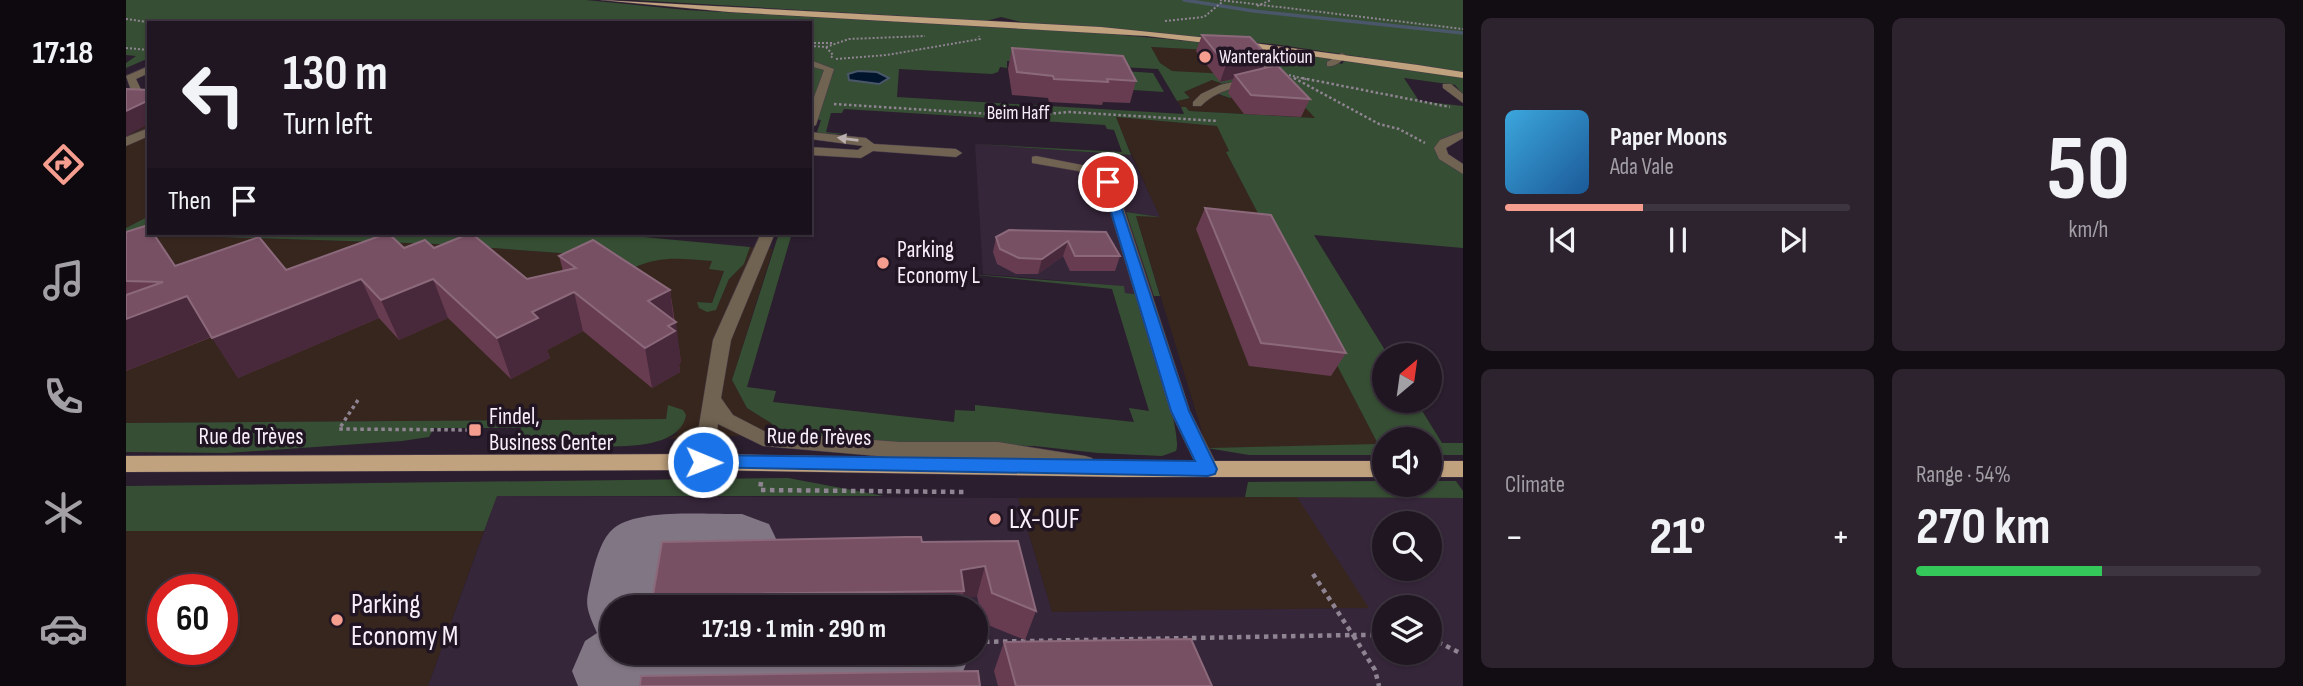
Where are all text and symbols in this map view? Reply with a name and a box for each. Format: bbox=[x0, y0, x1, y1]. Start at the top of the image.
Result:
text: 17:18 bbox=[33, 34, 93, 73]
text: 130 m bbox=[283, 45, 388, 104]
place label: Wanteraktioun bbox=[1219, 46, 1313, 69]
icon: left bbox=[168, 49, 259, 140]
marker: Wanteraktioun bbox=[1197, 49, 1213, 65]
street label: Beim Haff bbox=[987, 102, 1049, 125]
text: Turn left bbox=[283, 105, 373, 144]
text: 50 bbox=[2047, 116, 2130, 225]
text: Paper Moons bbox=[1610, 122, 1727, 153]
one-way arrow bbox=[837, 133, 859, 144]
icon: directions bbox=[39, 140, 88, 189]
pin bbox=[1078, 152, 1138, 212]
text: Ada Vale bbox=[1610, 153, 1674, 181]
icon: arrive bbox=[1089, 163, 1127, 201]
icon: arrive bbox=[225, 182, 263, 220]
text: Then bbox=[168, 186, 211, 217]
text: km/h bbox=[2069, 216, 2108, 244]
icon: previous bbox=[1544, 221, 1582, 259]
icon: pause bbox=[1659, 221, 1697, 259]
icon: next bbox=[1774, 221, 1812, 259]
place label: Parking Economy L bbox=[897, 236, 981, 290]
marker: Parking Economy L bbox=[875, 255, 891, 271]
icon: music bbox=[39, 256, 88, 305]
north arrow bbox=[1372, 343, 1442, 413]
map controls bbox=[1372, 343, 1442, 665]
icon: phone bbox=[39, 372, 88, 421]
place label: Findel, Business Center bbox=[489, 403, 614, 457]
marker: Findel, Business Center bbox=[467, 422, 483, 438]
street label: Rue de Trèves bbox=[766, 422, 872, 452]
street label: Rue de Trèves bbox=[199, 423, 303, 451]
position arrow bbox=[666, 425, 740, 499]
button: sound bbox=[1372, 427, 1442, 497]
text: Range · 54% bbox=[1916, 461, 2011, 489]
text: Climate bbox=[1505, 471, 1565, 499]
icon: climate bbox=[39, 488, 88, 537]
text: 270 km bbox=[1916, 496, 2051, 559]
place label: LX-OUF bbox=[1009, 503, 1080, 536]
text: 21° bbox=[1649, 506, 1706, 569]
marker: LX-OUF bbox=[987, 511, 1003, 527]
button: search bbox=[1372, 511, 1442, 581]
text: − bbox=[1505, 515, 1524, 560]
text: + bbox=[1831, 515, 1850, 560]
speed limit sign: 60 bbox=[147, 574, 238, 665]
place label: Parking Economy M bbox=[351, 588, 458, 653]
button: layers bbox=[1372, 595, 1442, 665]
icon: car bbox=[39, 604, 88, 653]
marker: Parking Economy M bbox=[329, 612, 345, 628]
text: 17:19 · 1 min · 290 m bbox=[702, 614, 886, 645]

